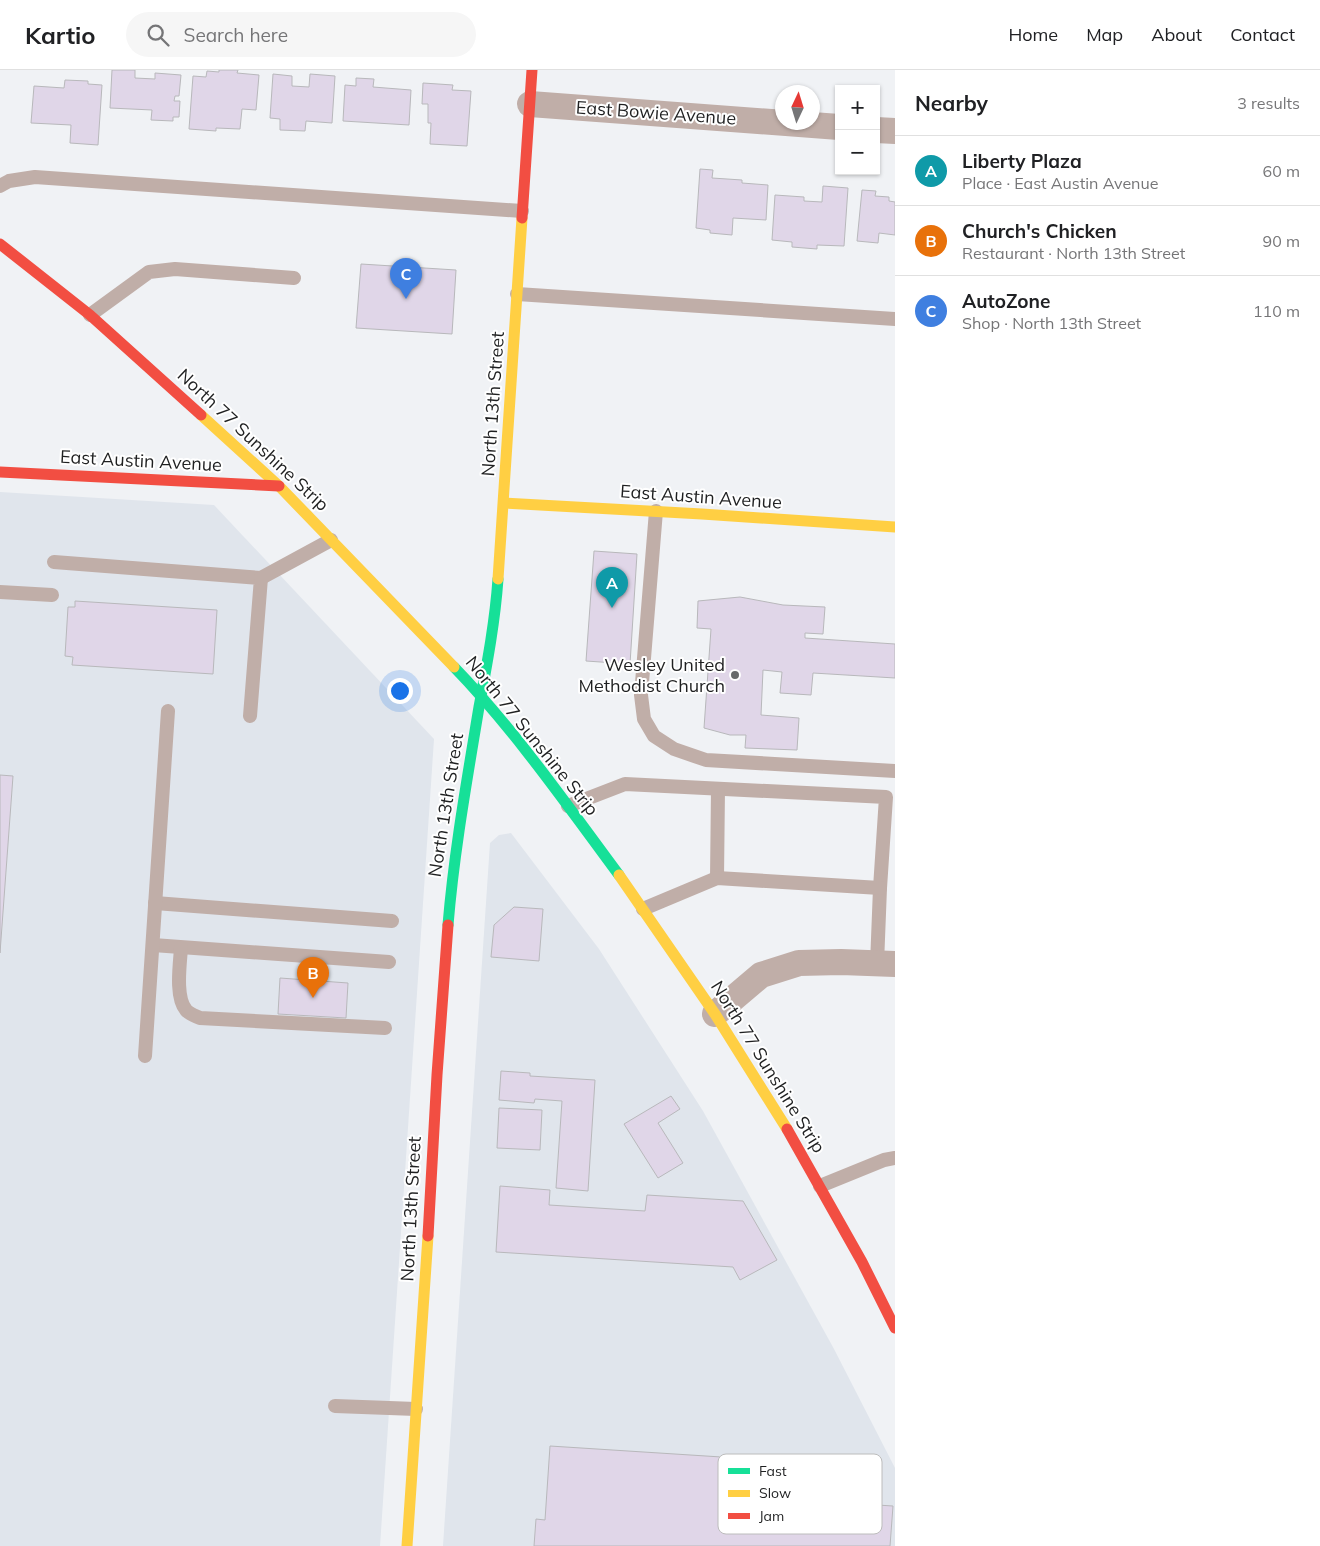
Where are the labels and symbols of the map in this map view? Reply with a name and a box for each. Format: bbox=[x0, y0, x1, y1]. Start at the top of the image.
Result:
north arrow bbox=[775, 85, 820, 130]
street label: East Bowie Avenue bbox=[575, 95, 737, 130]
pin: C bbox=[390, 258, 422, 299]
street label: North 13th Street bbox=[476, 331, 509, 477]
street label: North 77 Sunshine Strip bbox=[173, 363, 334, 516]
street label: East Austin Avenue bbox=[59, 445, 223, 476]
street label: East Austin Avenue bbox=[619, 479, 783, 514]
pin: A bbox=[596, 567, 628, 608]
street label: North 77 Sunshine Strip bbox=[461, 651, 604, 820]
place label: Wesley United Methodist Church bbox=[579, 653, 725, 697]
marker: Wesley United Methodist Church bbox=[729, 669, 741, 681]
your location bbox=[387, 678, 413, 704]
street label: North 13th Street bbox=[423, 731, 468, 878]
pin: B bbox=[297, 957, 329, 998]
street label: North 77 Sunshine Strip bbox=[706, 976, 831, 1157]
street label: North 13th Street bbox=[395, 1136, 426, 1282]
legend bbox=[718, 1454, 882, 1534]
text: Fast bbox=[759, 1462, 787, 1480]
text: Slow bbox=[759, 1484, 791, 1502]
text: Jam bbox=[759, 1507, 784, 1525]

